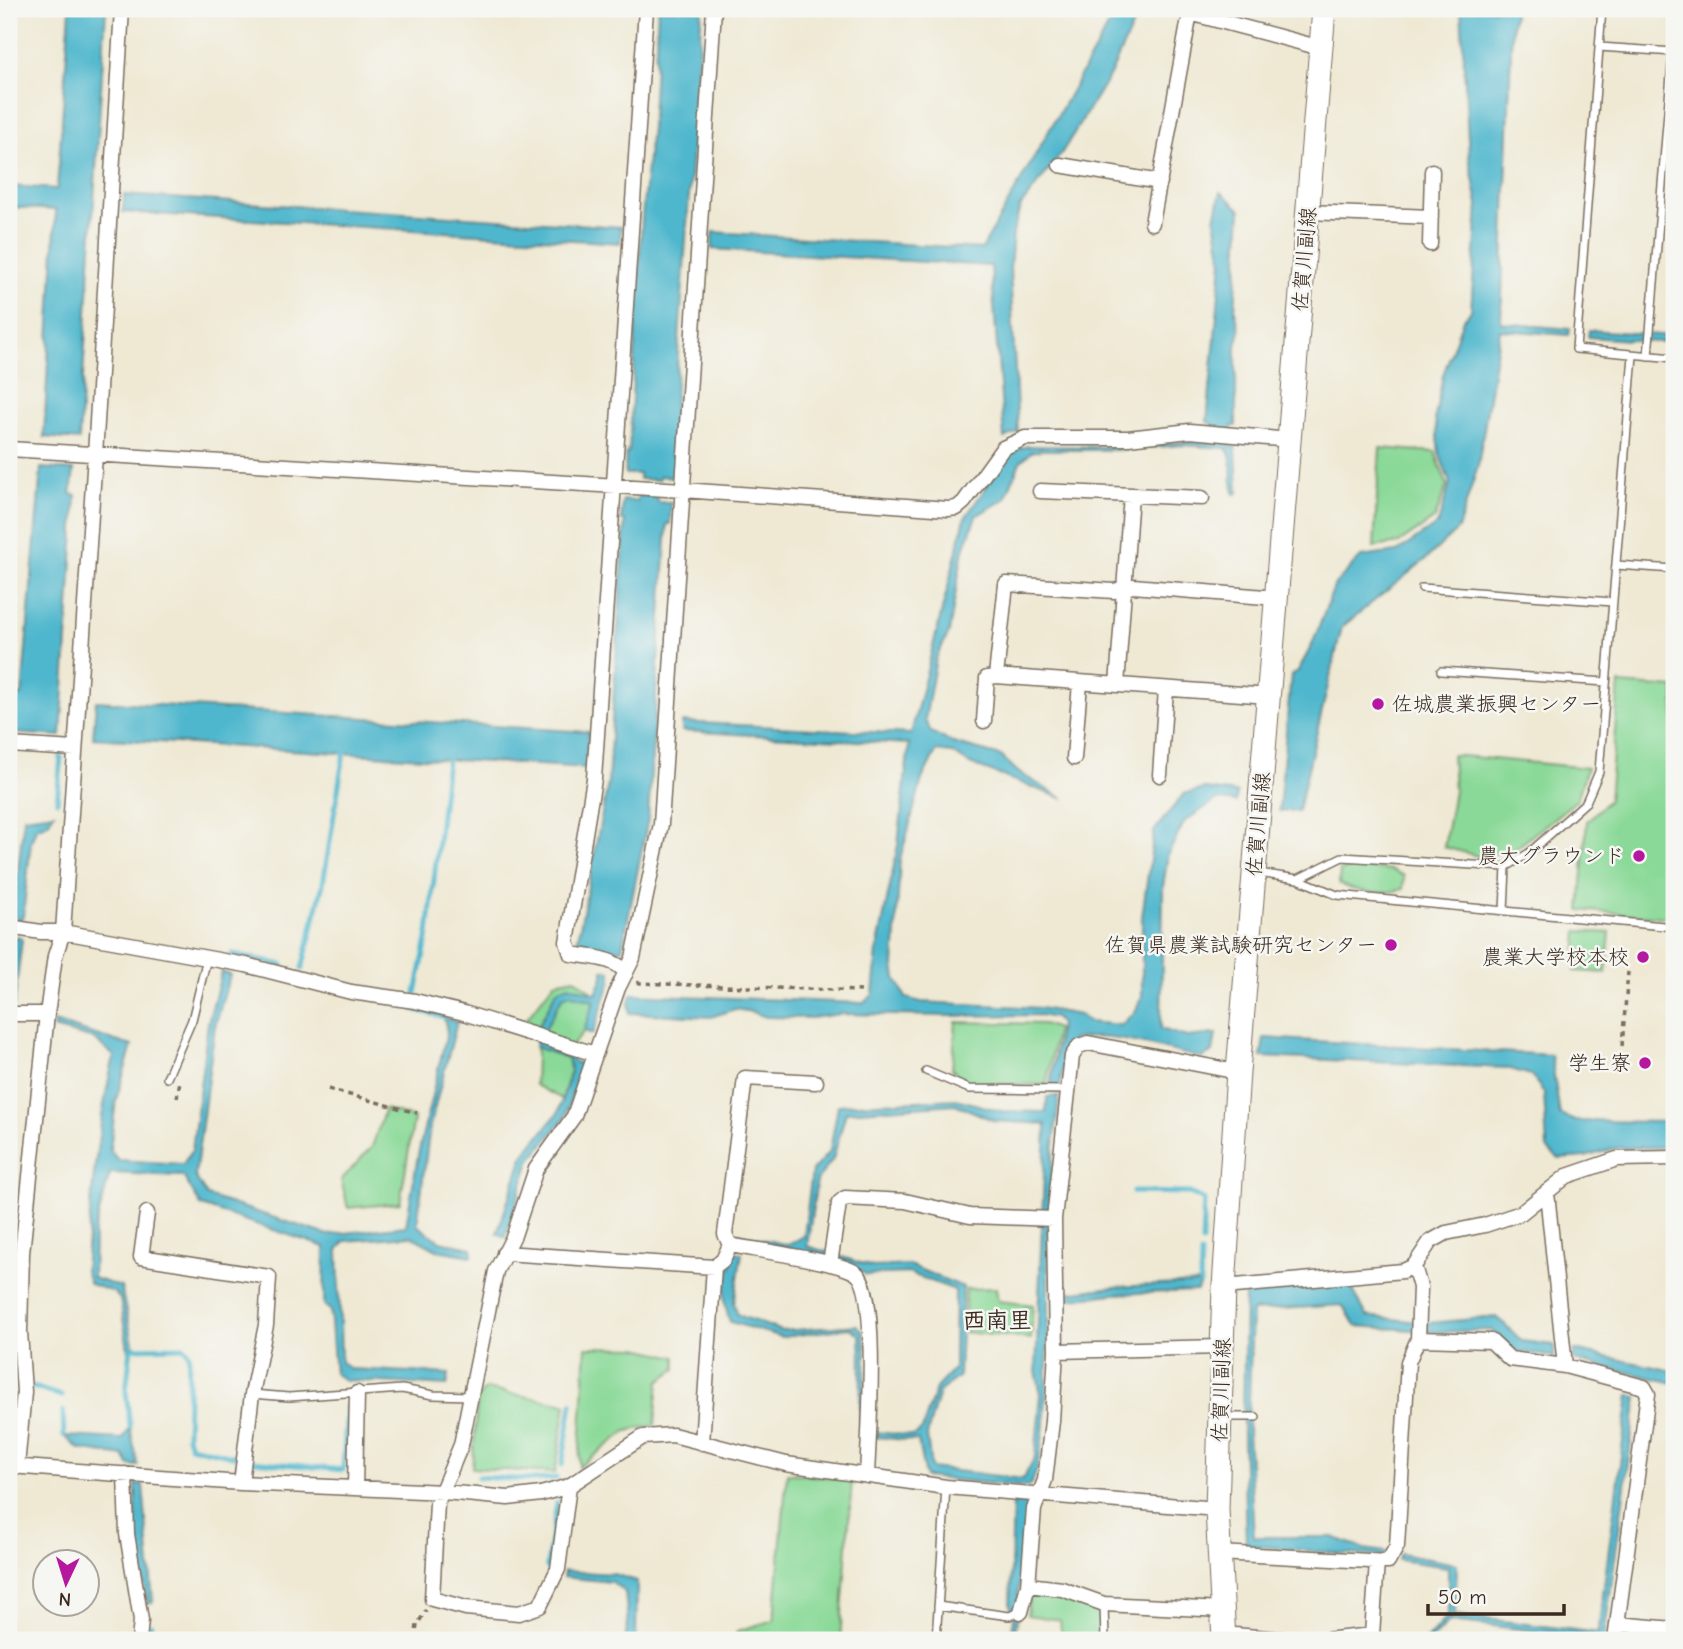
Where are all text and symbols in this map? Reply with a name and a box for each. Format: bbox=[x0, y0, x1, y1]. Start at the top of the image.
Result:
street label: 佐賀川副線 bbox=[1287, 206, 1321, 312]
place label: 佐城農業振興センター bbox=[1392, 692, 1601, 716]
marker: 佐城農業振興センター bbox=[1370, 696, 1386, 712]
street label: 佐賀川副線 bbox=[1241, 771, 1275, 877]
place label: 農大グラウンド bbox=[1478, 844, 1625, 868]
marker: 農大グラウンド bbox=[1631, 848, 1647, 864]
place label: 佐賀県農業試験研究センター bbox=[1105, 933, 1377, 957]
marker: 佐賀県農業試験研究センター bbox=[1383, 937, 1399, 953]
place label: 農業大学校本校 bbox=[1482, 945, 1629, 969]
marker: 農業大学校本校 bbox=[1635, 949, 1651, 965]
place label: 学生寮 bbox=[1568, 1051, 1631, 1075]
marker: 学生寮 bbox=[1637, 1055, 1653, 1071]
district label: 西南里 bbox=[963, 1307, 1032, 1334]
street label: 佐賀川副線 bbox=[1207, 1337, 1235, 1443]
north arrow bbox=[32, 1548, 102, 1618]
scale bar bbox=[1428, 1572, 1564, 1616]
text: 50 m bbox=[1438, 1585, 1487, 1609]
text: N bbox=[58, 1588, 72, 1610]

